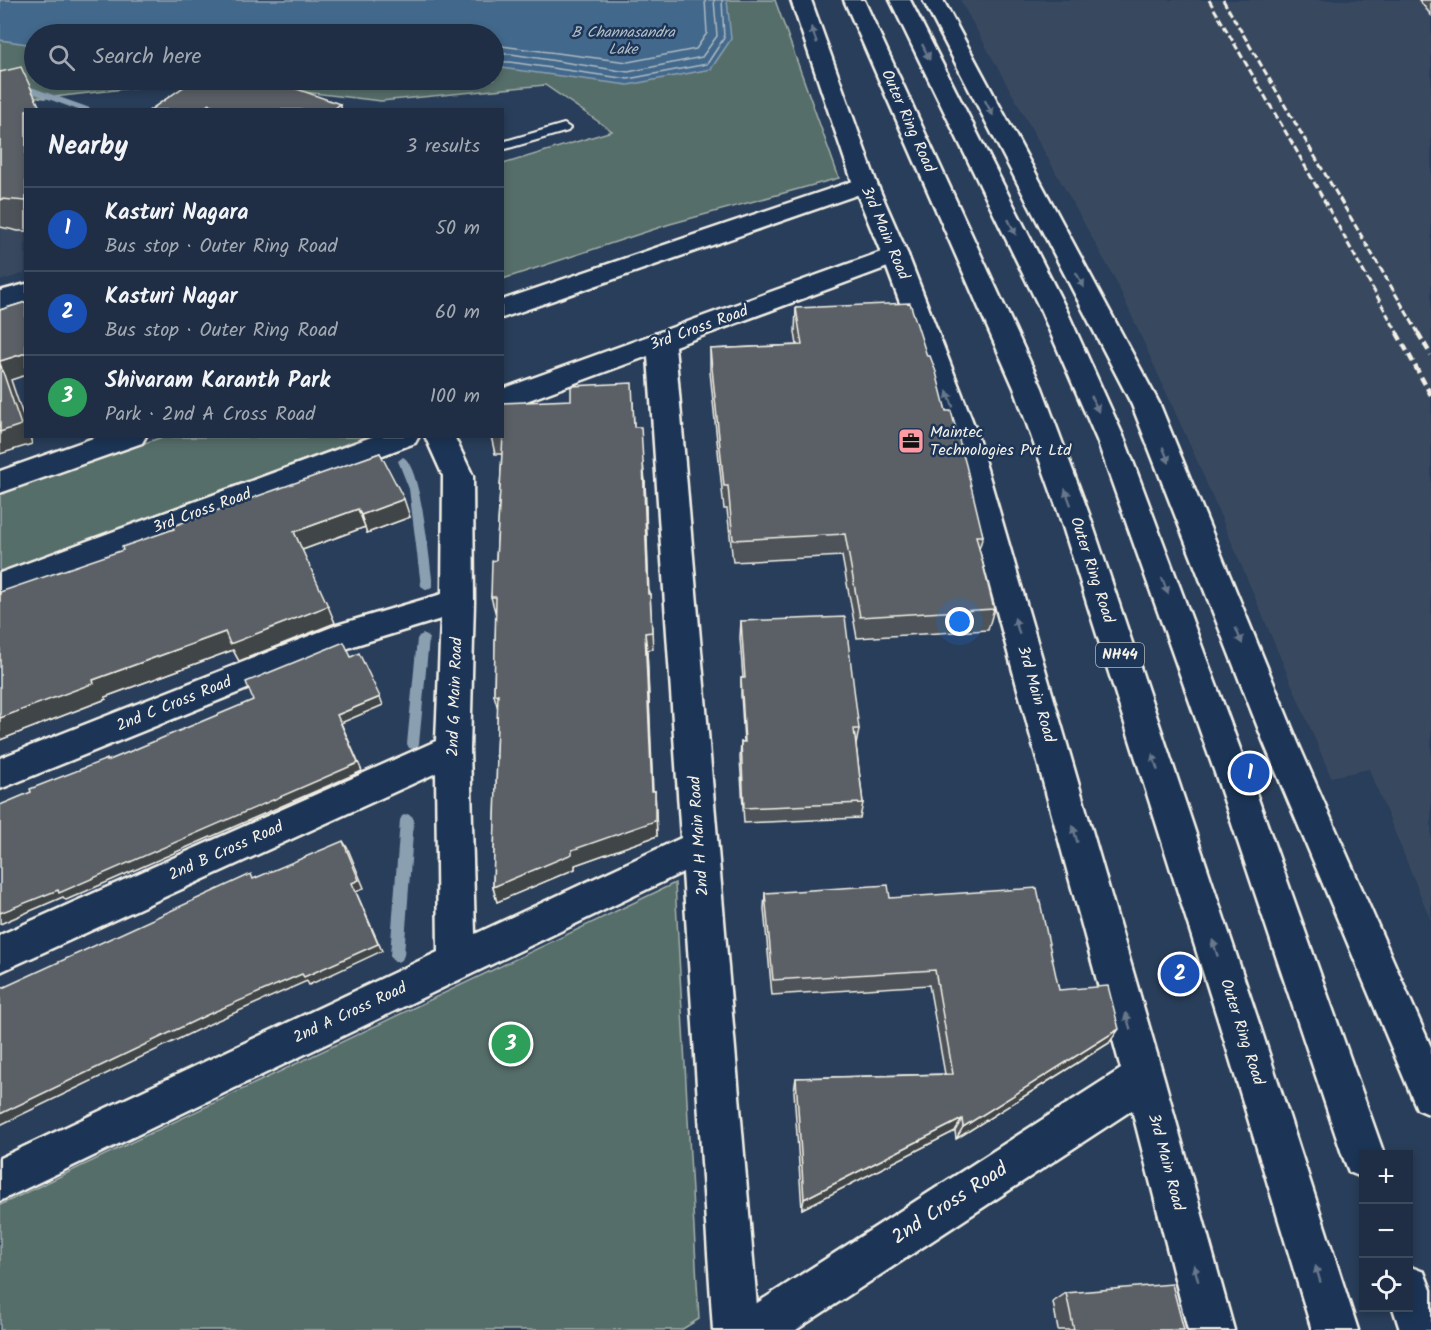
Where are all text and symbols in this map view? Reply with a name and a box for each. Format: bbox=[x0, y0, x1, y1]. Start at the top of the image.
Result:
water label: B Channasandra Lake bbox=[571, 21, 676, 62]
search box bbox=[24, 24, 504, 90]
one-way arrow bbox=[808, 26, 818, 44]
text: Search here bbox=[93, 40, 201, 75]
icon: search bbox=[45, 41, 78, 74]
one-way arrow bbox=[922, 44, 931, 61]
street label: Outer Ring Road bbox=[874, 65, 942, 177]
one-way arrow bbox=[984, 100, 994, 117]
text: Nearby bbox=[48, 126, 128, 168]
text: 3 results bbox=[406, 131, 480, 163]
street label: 3rd Main Road bbox=[854, 182, 916, 285]
text: Kasturi Nagara bbox=[105, 196, 249, 231]
text: 1 bbox=[64, 213, 71, 245]
text: 50 m bbox=[435, 213, 480, 245]
one-way arrow bbox=[1008, 219, 1017, 236]
text: Bus stop · Outer Ring Road bbox=[105, 231, 338, 263]
one-way arrow bbox=[1075, 272, 1085, 289]
text: Kasturi Nagar bbox=[105, 280, 237, 315]
text: 2 bbox=[62, 297, 73, 329]
text: 60 m bbox=[435, 297, 480, 329]
street label: 3rd Cross Road bbox=[646, 298, 753, 357]
text: Bus stop · Outer Ring Road bbox=[105, 315, 338, 347]
text: Shivaram Karanth Park bbox=[105, 364, 330, 399]
text: 3 bbox=[62, 381, 73, 413]
text: 100 m bbox=[430, 381, 480, 413]
one-way arrow bbox=[945, 389, 955, 407]
one-way arrow bbox=[1091, 395, 1100, 413]
text: Park · 2nd A Cross Road bbox=[105, 399, 315, 431]
place label: Maintec Technologies Pvt Ltd bbox=[930, 420, 1072, 463]
office icon: Maintec Technologies Pvt Ltd bbox=[896, 426, 926, 456]
one-way arrow bbox=[1162, 446, 1171, 464]
street label: 3rd Cross Road bbox=[149, 481, 256, 540]
one-way arrow bbox=[1063, 488, 1072, 506]
street label: Outer Ring Road bbox=[1063, 514, 1121, 627]
one-way arrow bbox=[1161, 577, 1170, 595]
your location bbox=[945, 607, 974, 636]
one-way arrow bbox=[1011, 617, 1021, 635]
one-way arrow bbox=[1234, 627, 1244, 645]
street label: 2nd G Main Road bbox=[440, 636, 470, 757]
street label: 3rd Main Road bbox=[1010, 643, 1062, 746]
road number: NH44 bbox=[1096, 643, 1144, 667]
street label: 2nd C Cross Road bbox=[113, 669, 236, 739]
pin: 1 bbox=[1230, 750, 1270, 796]
one-way arrow bbox=[1149, 753, 1159, 771]
street label: 2nd H Main Road bbox=[682, 774, 716, 897]
street label: 2nd B Cross Road bbox=[165, 814, 288, 887]
one-way arrow bbox=[1070, 825, 1079, 843]
one-way arrow bbox=[1210, 939, 1219, 957]
pin: 2 bbox=[1160, 952, 1200, 996]
street label: 2nd A Cross Road bbox=[289, 975, 412, 1050]
street label: Outer Ring Road bbox=[1213, 976, 1271, 1089]
one-way arrow bbox=[1123, 1012, 1132, 1030]
pin: 3 bbox=[492, 1022, 530, 1066]
street label: 3rd Main Road bbox=[1141, 1111, 1191, 1214]
map controls bbox=[1359, 1150, 1413, 1312]
button: + bbox=[1359, 1150, 1413, 1204]
street label: 2nd Cross Road bbox=[885, 1154, 1015, 1254]
button: − bbox=[1359, 1204, 1413, 1258]
button: locate bbox=[1359, 1258, 1413, 1312]
one-way arrow bbox=[1191, 1264, 1200, 1282]
one-way arrow bbox=[1313, 1265, 1322, 1283]

